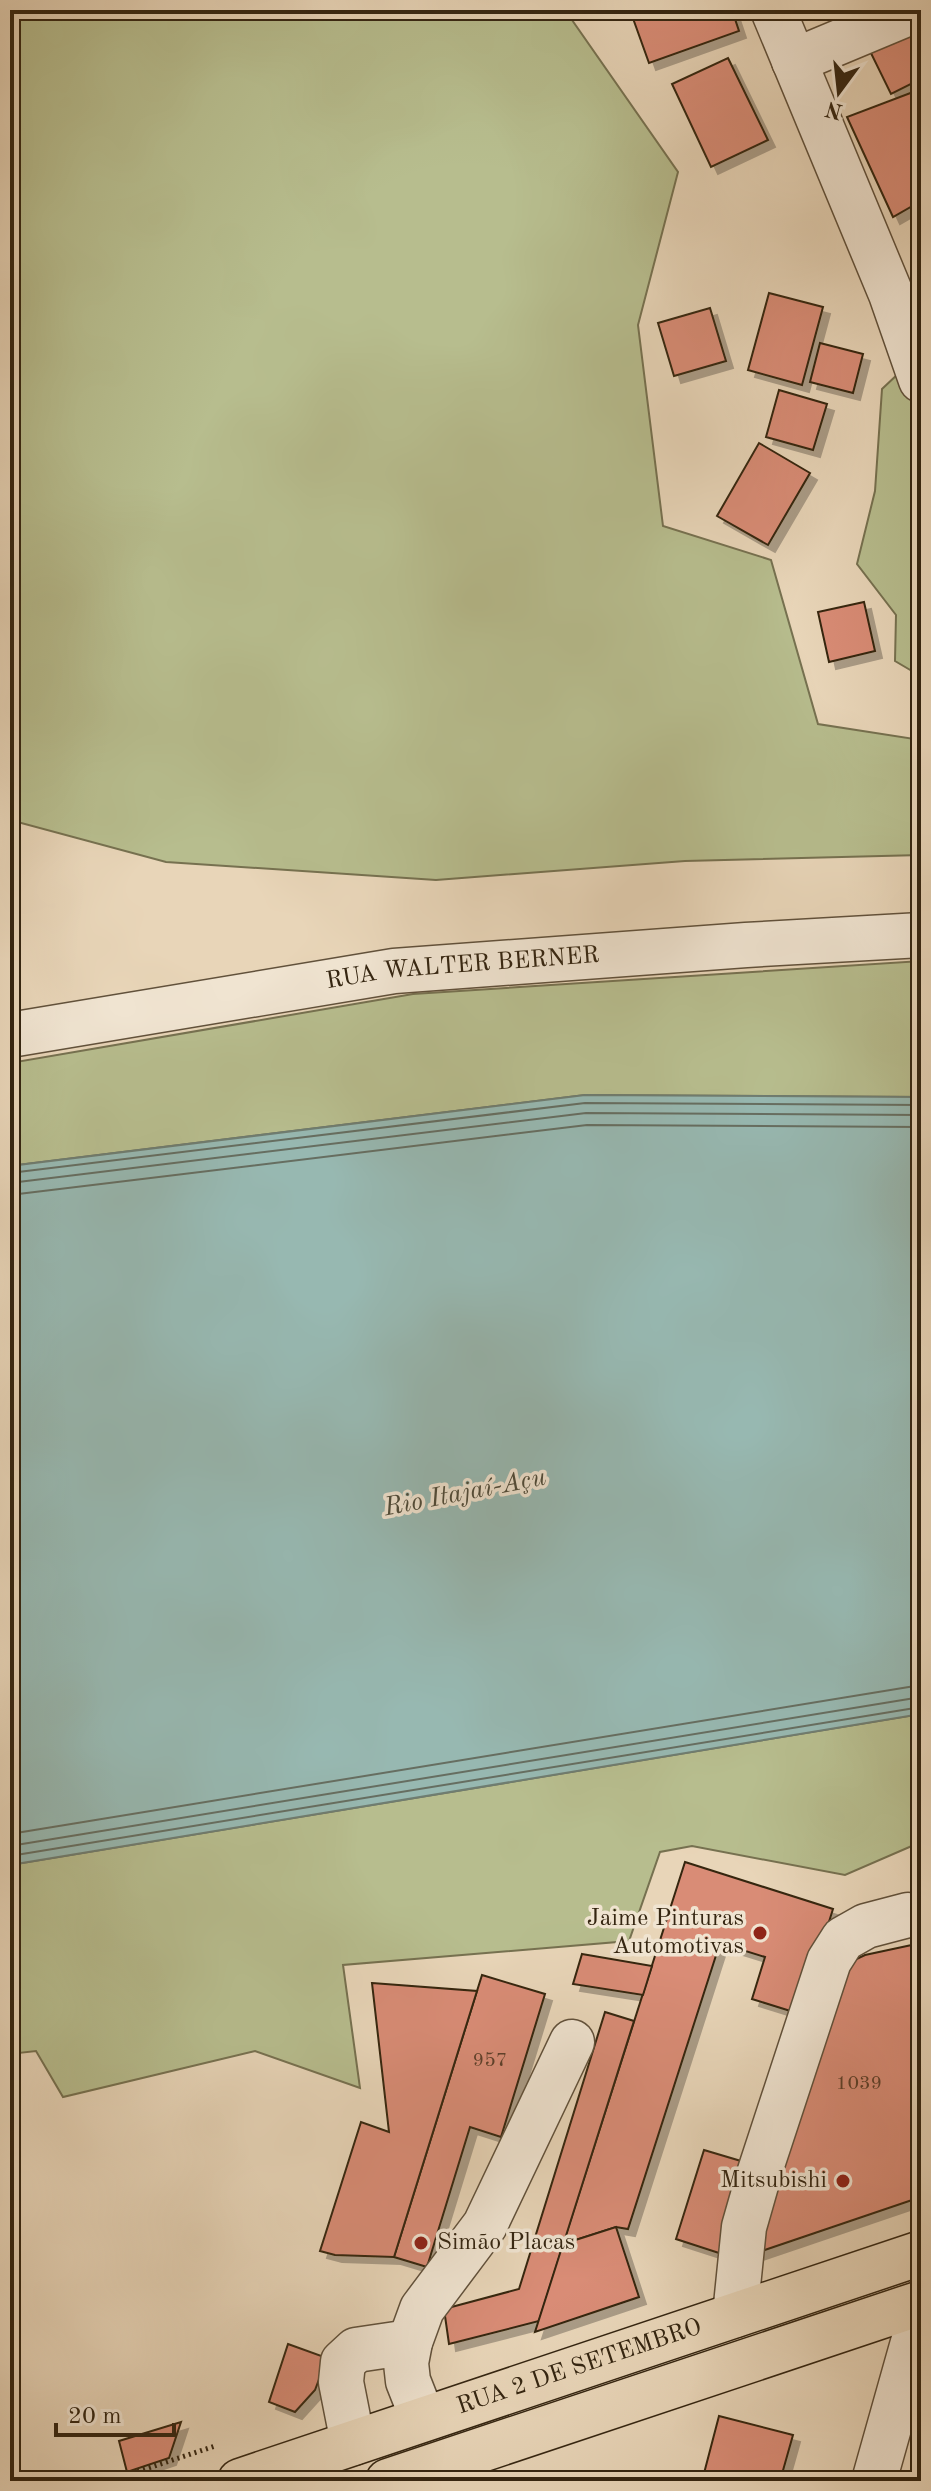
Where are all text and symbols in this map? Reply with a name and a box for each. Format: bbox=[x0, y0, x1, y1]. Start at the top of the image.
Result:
north arrow bbox=[799, 52, 879, 132]
text: N bbox=[823, 97, 845, 122]
street label: RUA WALTER BERNER bbox=[324, 944, 600, 994]
water label: Rio Itajaí-Açu bbox=[381, 1464, 549, 1522]
place label: Jaime Pinturas Automotivas bbox=[587, 1907, 744, 1959]
marker: Jaime Pinturas Automotivas bbox=[751, 1924, 769, 1942]
house number: 957 bbox=[473, 2051, 507, 2071]
house number: 1039 bbox=[836, 2074, 882, 2094]
place label: Mitsubishi bbox=[720, 2169, 827, 2193]
marker: Mitsubishi bbox=[834, 2172, 852, 2190]
place label: Simão Placas bbox=[437, 2231, 575, 2255]
marker: Simão Placas bbox=[412, 2234, 430, 2252]
street label: RUA 2 DE SETEMBRO bbox=[454, 2315, 705, 2419]
scale bar bbox=[56, 2387, 174, 2437]
text: 20 m bbox=[68, 2405, 122, 2429]

